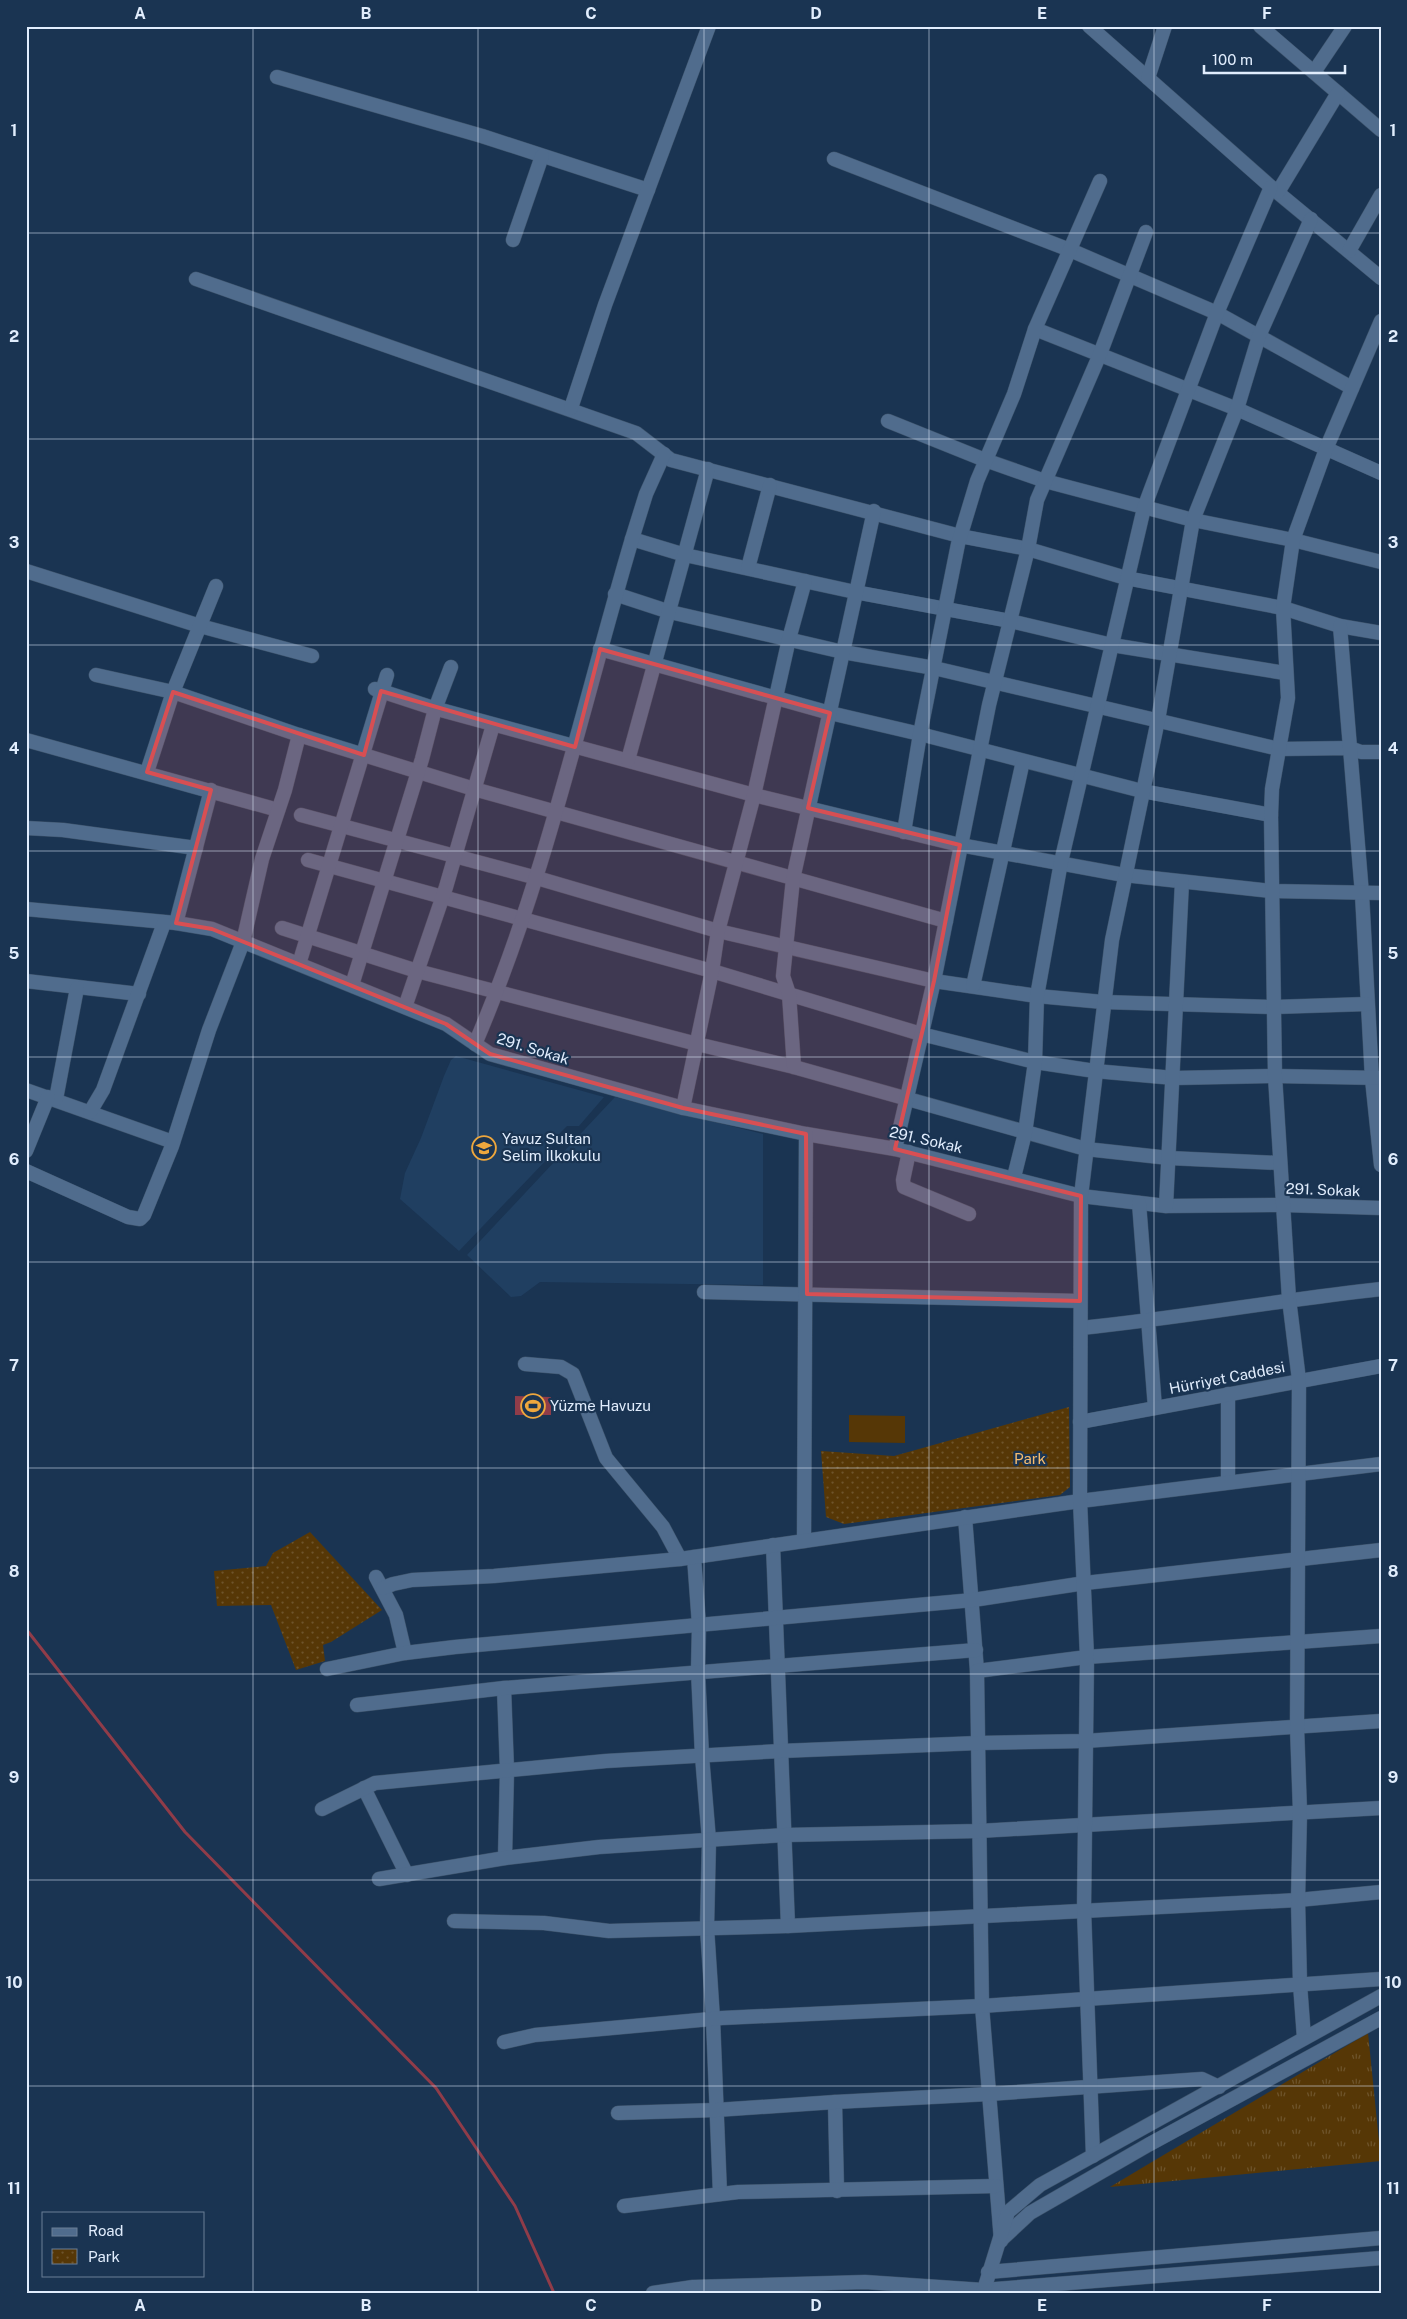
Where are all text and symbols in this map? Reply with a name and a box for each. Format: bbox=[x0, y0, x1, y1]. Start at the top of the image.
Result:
text: A bbox=[134, 4, 146, 23]
text: B bbox=[361, 4, 372, 23]
text: C bbox=[585, 4, 597, 23]
text: D bbox=[810, 4, 822, 23]
text: E bbox=[1037, 4, 1047, 23]
text: F bbox=[1262, 4, 1272, 23]
scale bar bbox=[1204, 42, 1346, 74]
text: 100 m bbox=[1212, 51, 1253, 68]
text: 1 bbox=[11, 121, 17, 140]
text: 1 bbox=[1390, 121, 1396, 140]
text: 2 bbox=[9, 327, 19, 346]
text: 2 bbox=[1388, 327, 1398, 346]
text: 3 bbox=[9, 533, 19, 552]
text: 3 bbox=[1388, 533, 1398, 552]
text: 4 bbox=[9, 739, 20, 758]
text: 4 bbox=[1388, 739, 1399, 758]
text: 5 bbox=[9, 944, 20, 963]
text: 5 bbox=[1388, 944, 1399, 963]
street label: 291. Sokak bbox=[495, 1029, 571, 1068]
street label: 291. Sokak bbox=[888, 1123, 964, 1156]
place label: Yavuz Sultan Selim İlkokulu bbox=[502, 1130, 601, 1164]
school or university icon: Yavuz Sultan Selim İlkokulu bbox=[471, 1135, 497, 1161]
text: 6 bbox=[9, 1150, 19, 1169]
text: 6 bbox=[1388, 1150, 1398, 1169]
street label: 291. Sokak bbox=[1285, 1180, 1361, 1199]
text: 7 bbox=[9, 1356, 19, 1375]
text: 7 bbox=[1388, 1356, 1398, 1375]
street label: Hürriyet Caddesi bbox=[1168, 1358, 1286, 1397]
sports icon: Yüzme Havuzu bbox=[520, 1393, 546, 1419]
place label: Yüzme Havuzu bbox=[550, 1397, 651, 1414]
park label: Park bbox=[1014, 1450, 1046, 1467]
text: 8 bbox=[9, 1562, 20, 1581]
text: 8 bbox=[1388, 1562, 1399, 1581]
text: 9 bbox=[9, 1768, 19, 1787]
text: 9 bbox=[1388, 1768, 1398, 1787]
text: 10 bbox=[5, 1973, 23, 1992]
text: 10 bbox=[1384, 1973, 1402, 1992]
text: 11 bbox=[7, 2179, 21, 2198]
text: 11 bbox=[1386, 2179, 1400, 2198]
legend bbox=[42, 2212, 205, 2276]
text: Road bbox=[88, 2222, 124, 2239]
text: Park bbox=[88, 2248, 120, 2265]
text: A bbox=[134, 2296, 146, 2315]
text: B bbox=[361, 2296, 372, 2315]
text: C bbox=[585, 2296, 597, 2315]
text: D bbox=[810, 2296, 822, 2315]
text: E bbox=[1037, 2296, 1047, 2315]
text: F bbox=[1262, 2296, 1272, 2315]

